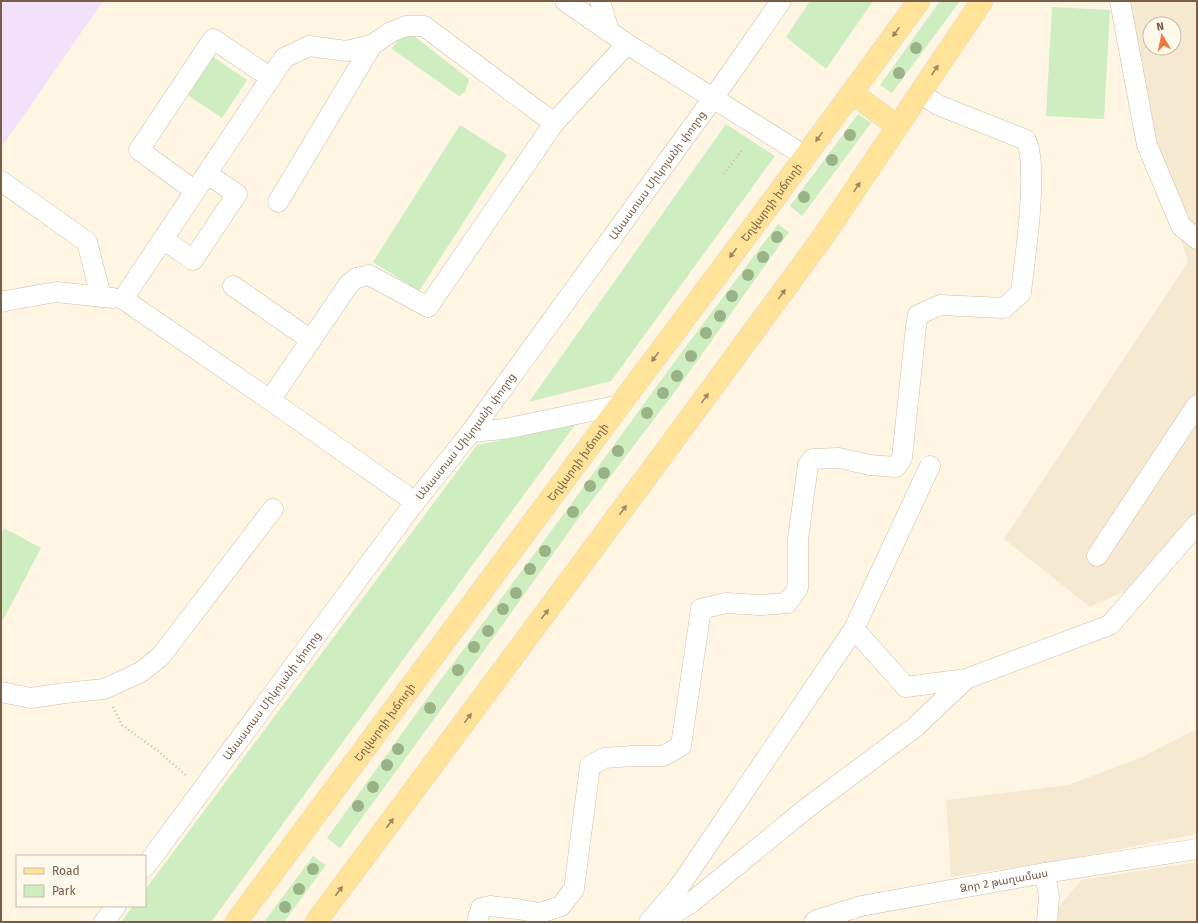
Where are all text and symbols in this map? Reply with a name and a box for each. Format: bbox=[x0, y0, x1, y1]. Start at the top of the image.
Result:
north arrow bbox=[1142, 16, 1182, 56]
text: N bbox=[1156, 20, 1165, 34]
one-way arrow bbox=[892, 27, 900, 38]
one-way arrow bbox=[931, 65, 939, 76]
street label: Անաստաս Միկոյանի փողոց bbox=[607, 108, 709, 243]
one-way arrow bbox=[815, 132, 823, 143]
street label: Եղվարդի խճուղի bbox=[739, 161, 805, 244]
one-way arrow bbox=[853, 182, 860, 193]
one-way arrow bbox=[729, 248, 738, 259]
one-way arrow bbox=[777, 288, 786, 299]
one-way arrow bbox=[651, 352, 660, 363]
street label: Անաստաս Միկոյանի փողոց bbox=[413, 371, 519, 503]
one-way arrow bbox=[701, 393, 709, 404]
street label: Եղվարդի խճուղի bbox=[545, 421, 611, 504]
one-way arrow bbox=[619, 504, 627, 515]
one-way arrow bbox=[541, 609, 549, 619]
street label: Անաստաս Միկոյանի փողոց bbox=[220, 629, 324, 763]
street label: Եղվարդի խճուղի bbox=[352, 681, 418, 764]
one-way arrow bbox=[463, 713, 472, 724]
one-way arrow bbox=[386, 817, 394, 828]
legend bbox=[16, 855, 146, 907]
text: Road bbox=[52, 864, 80, 878]
street label: Ձոր 2 թաղամաս bbox=[959, 867, 1049, 895]
text: Park bbox=[52, 884, 76, 898]
one-way arrow bbox=[335, 885, 344, 896]

